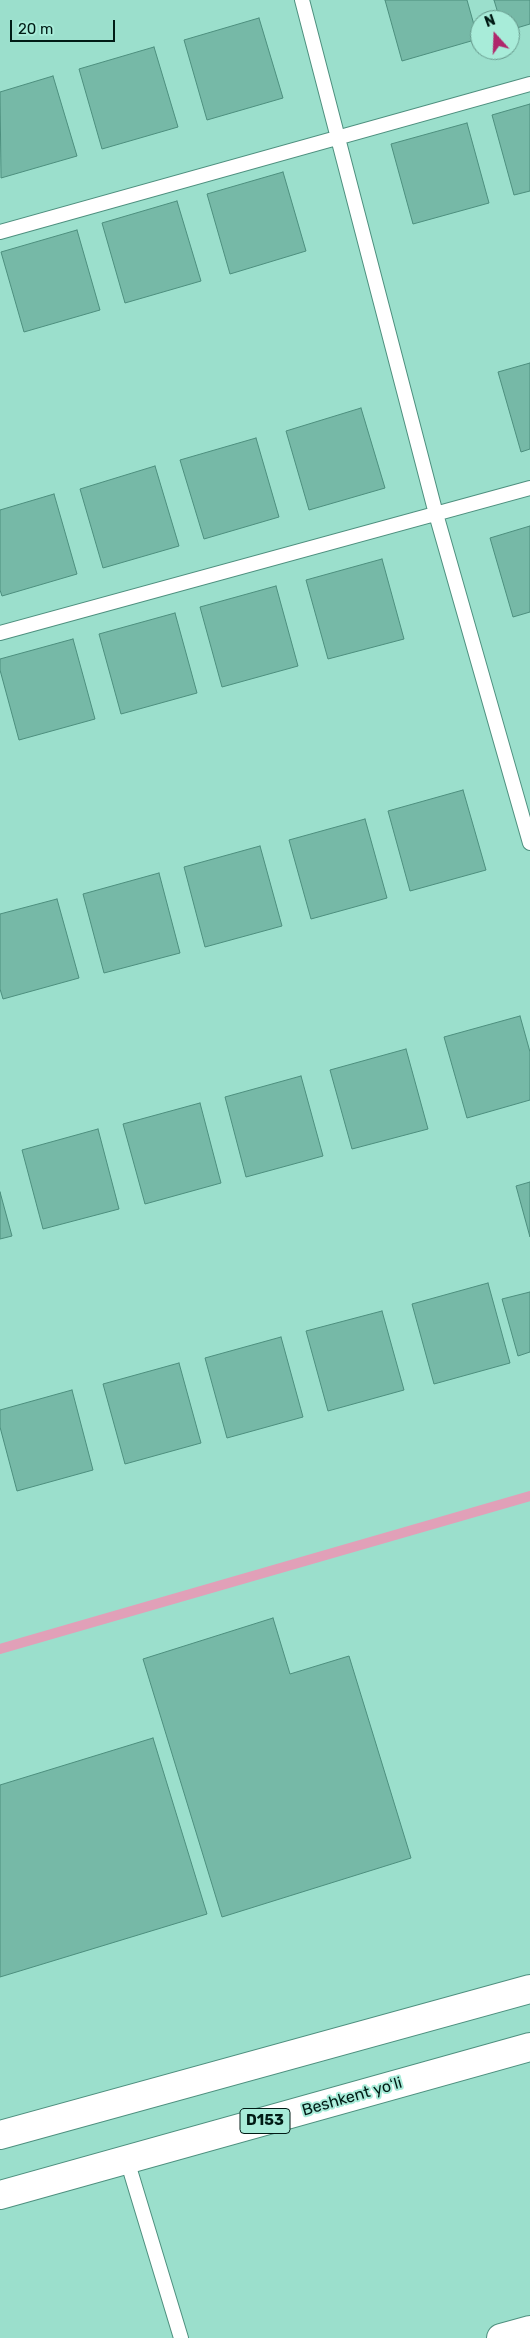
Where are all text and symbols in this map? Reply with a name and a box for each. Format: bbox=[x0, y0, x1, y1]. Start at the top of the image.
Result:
scale bar bbox=[12, 10, 118, 42]
north arrow bbox=[470, 10, 520, 60]
text: N bbox=[482, 12, 498, 31]
text: 20 m bbox=[18, 20, 53, 38]
street label: Beshkent yoʻli bbox=[300, 2074, 404, 2120]
road number: D153 bbox=[240, 2108, 290, 2134]

